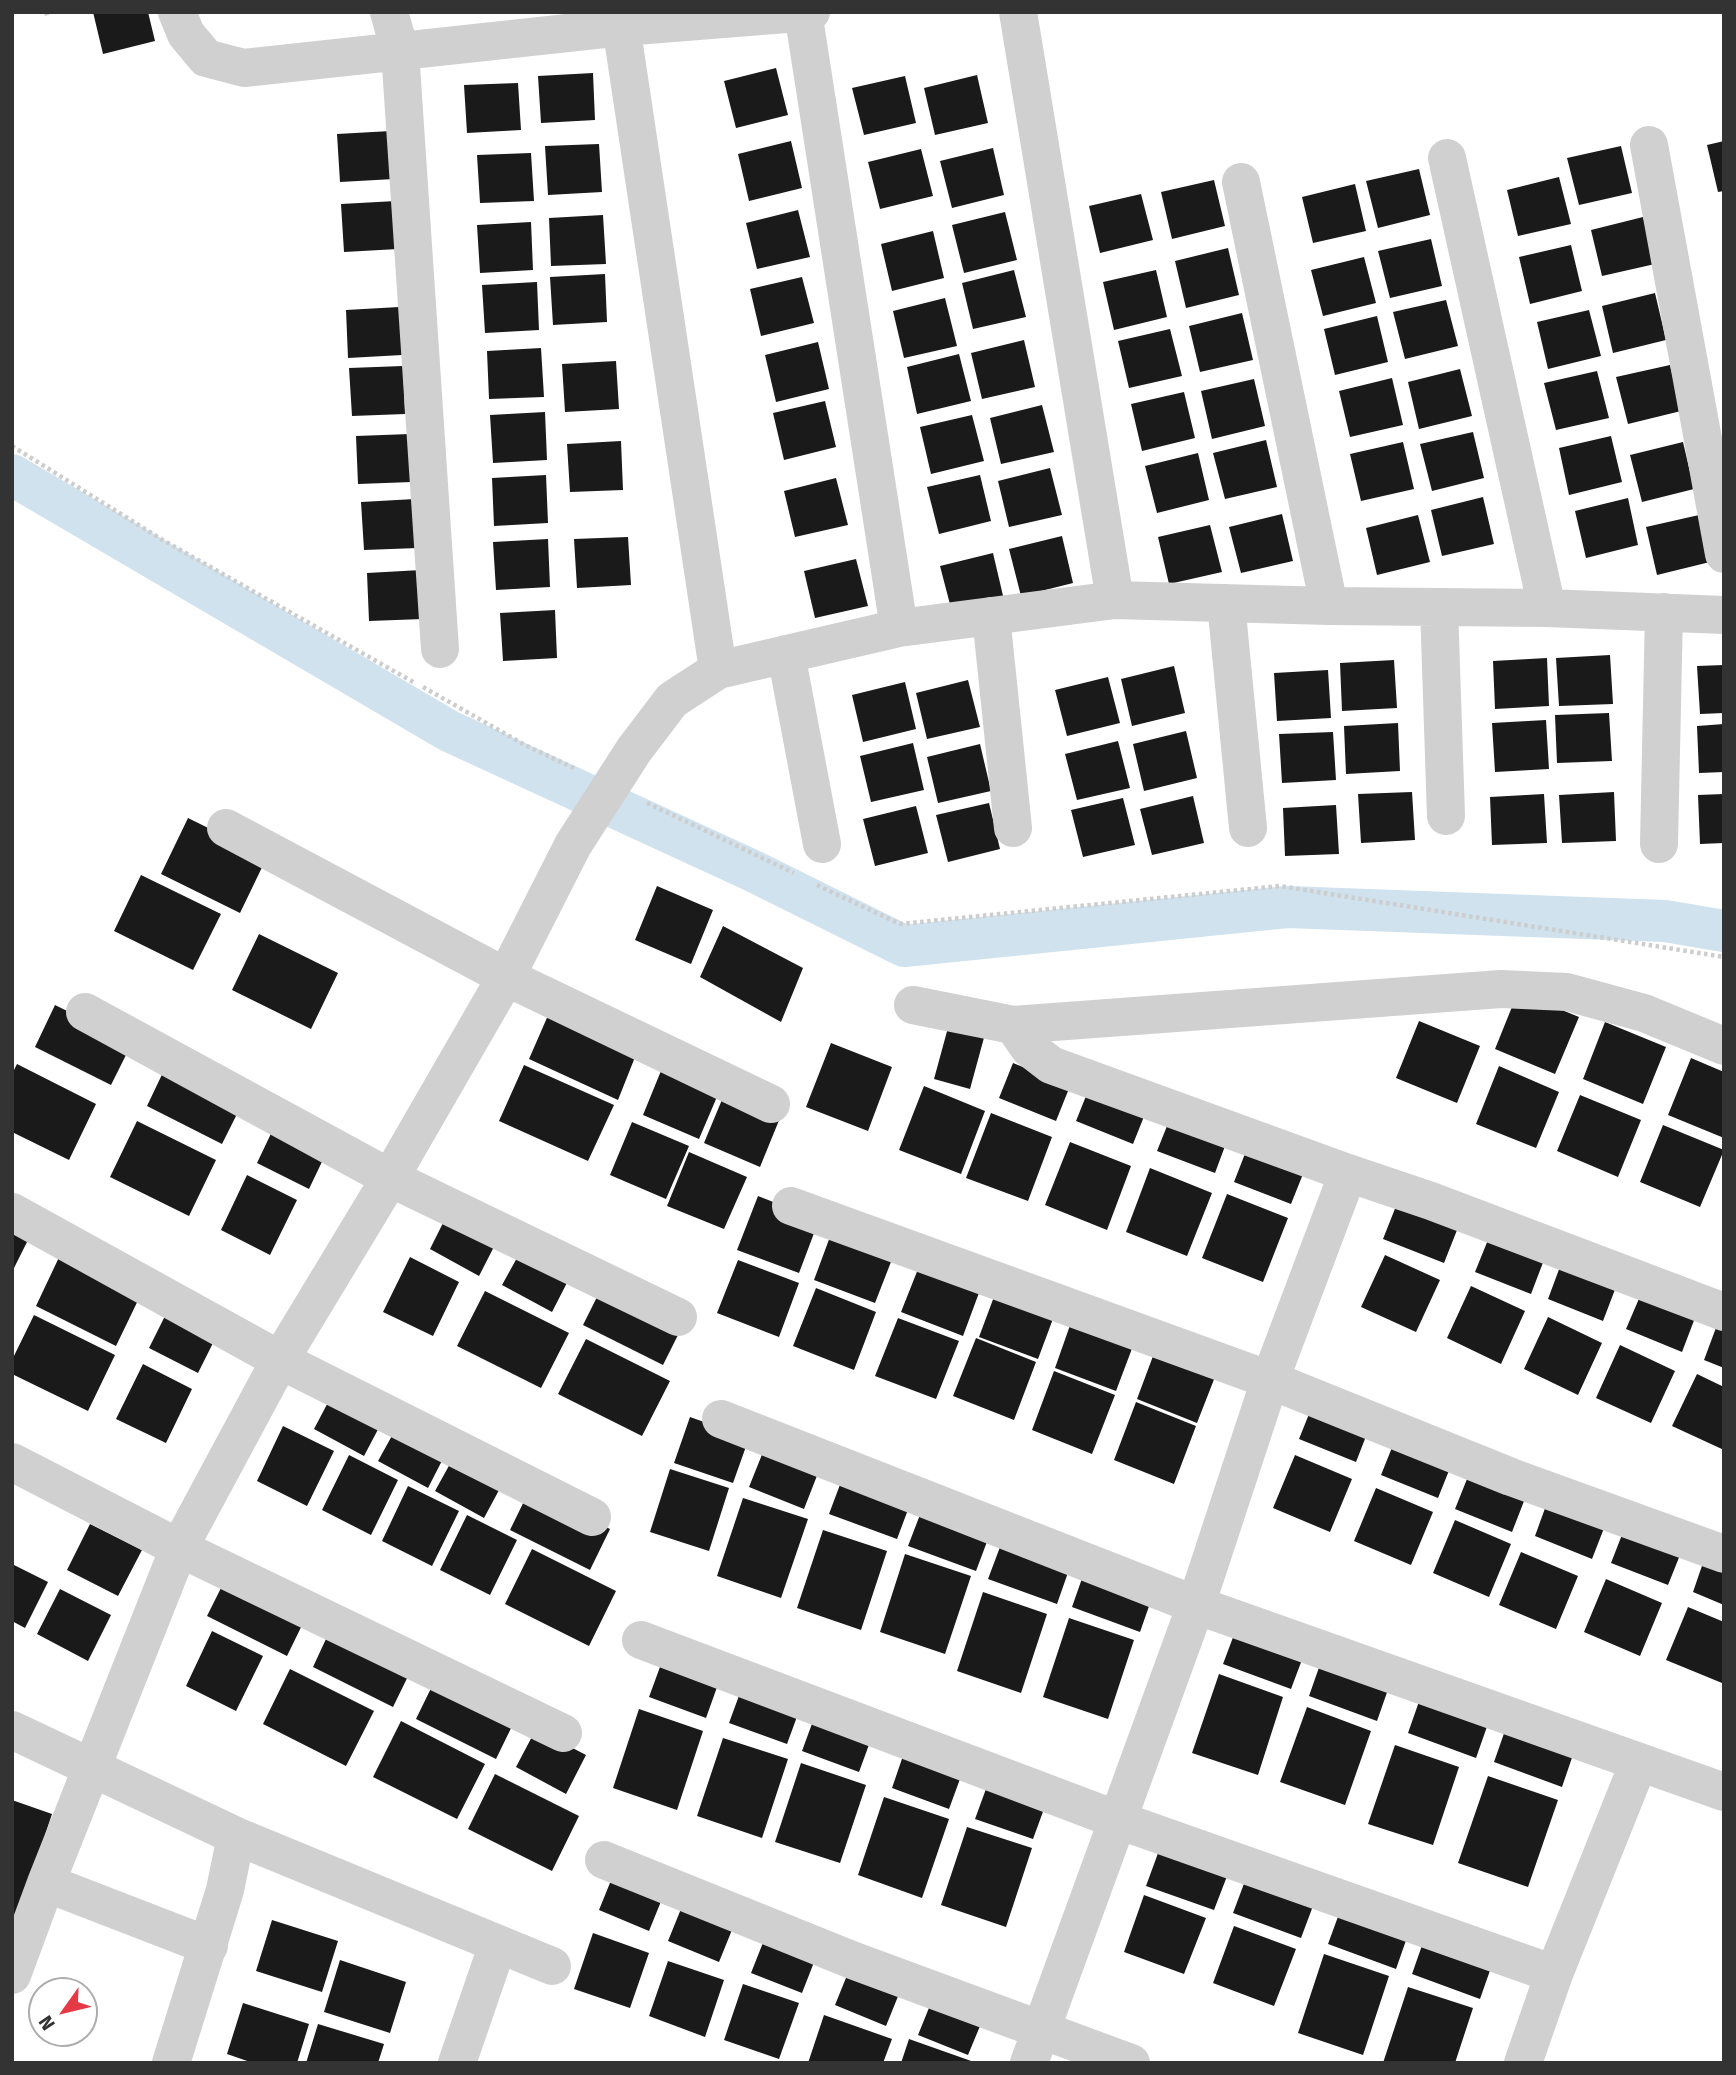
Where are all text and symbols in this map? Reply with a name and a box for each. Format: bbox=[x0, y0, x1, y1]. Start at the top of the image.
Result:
north arrow bbox=[28, 1977, 98, 2047]
text: N bbox=[34, 2011, 60, 2035]

